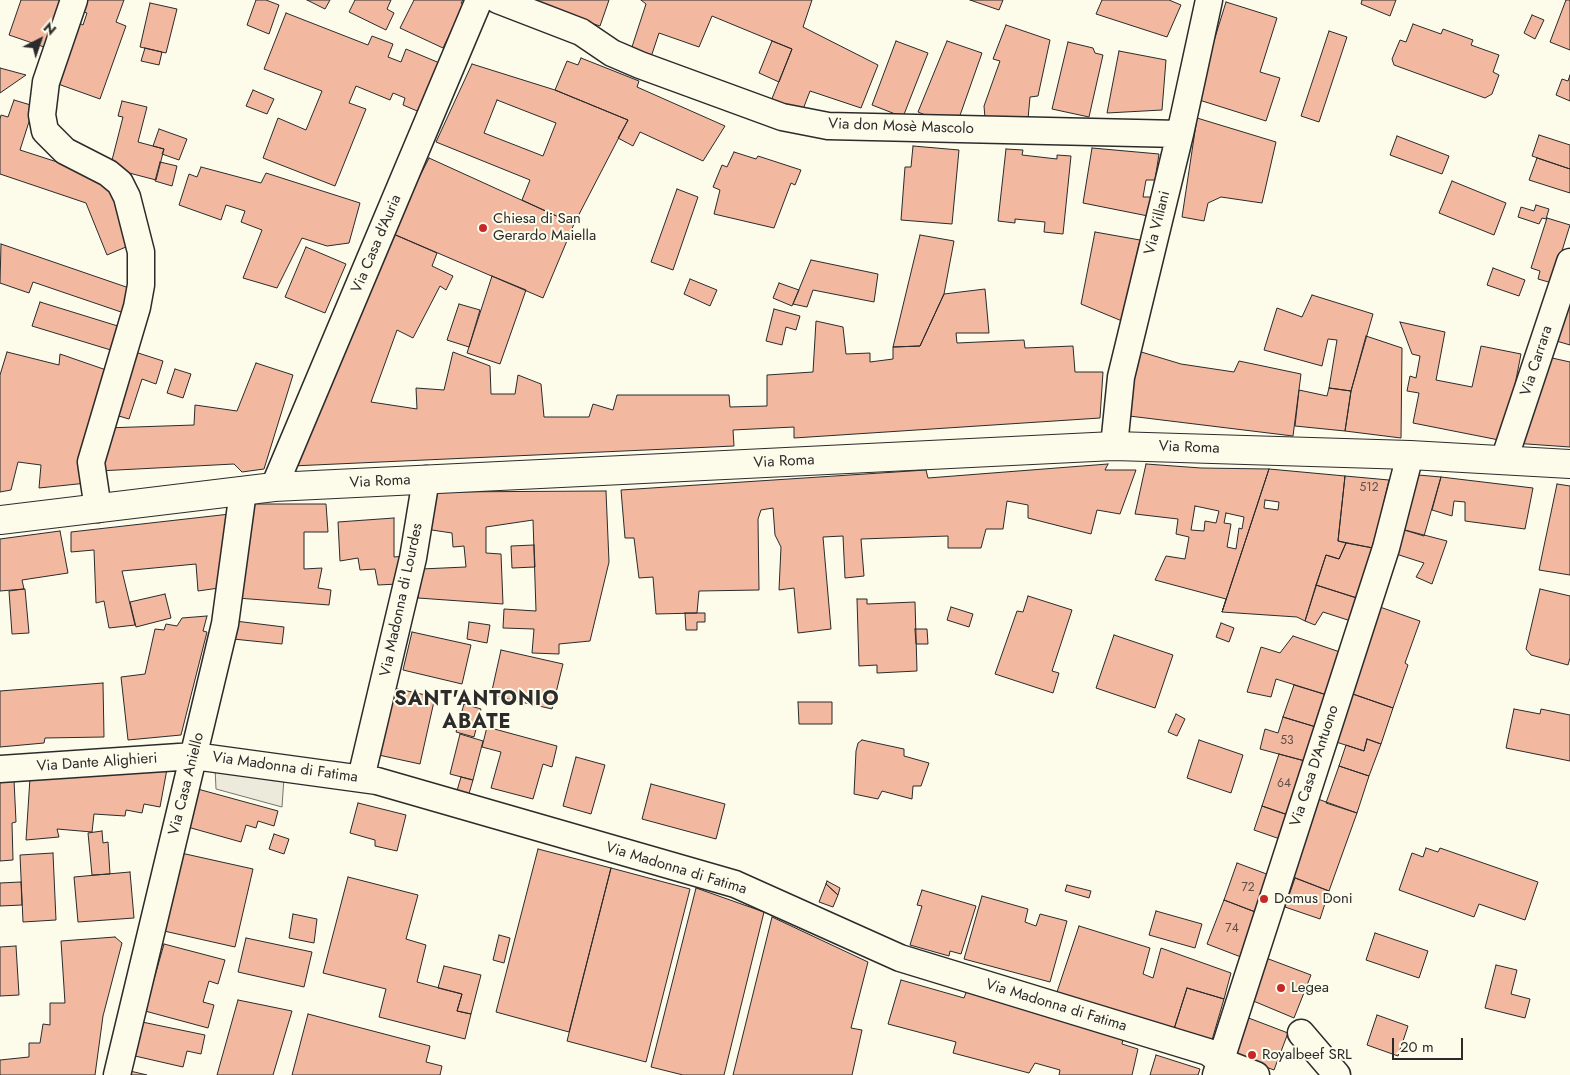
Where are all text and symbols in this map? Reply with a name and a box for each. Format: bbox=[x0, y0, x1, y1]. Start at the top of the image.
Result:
north arrow bbox=[15, 15, 65, 65]
text: N bbox=[39, 17, 61, 40]
street label: Via don Mosè Mascolo bbox=[828, 115, 974, 139]
street label: Via Villani bbox=[1141, 189, 1175, 257]
street label: Via Casa d'Auria bbox=[348, 192, 406, 296]
place label: Chiesa di San Gerardo Maiella bbox=[493, 210, 596, 245]
marker: Chiesa di San Gerardo Maiella bbox=[477, 222, 489, 234]
street label: Via Carrara bbox=[1517, 324, 1557, 398]
street label: Via Roma bbox=[1158, 438, 1220, 458]
street label: Via Roma bbox=[753, 451, 815, 473]
street label: Via Roma bbox=[349, 471, 411, 493]
house number: 512 bbox=[1360, 481, 1378, 495]
street label: Via Madonna di Lourdes bbox=[377, 522, 427, 678]
district label: SANT'ANTONIO ABATE bbox=[393, 688, 561, 735]
street label: Via Casa D'Antuono bbox=[1287, 703, 1343, 829]
street label: Via Casa Aniello bbox=[166, 731, 208, 837]
house number: 53 bbox=[1280, 734, 1294, 748]
street label: Via Madonna di Fatima bbox=[211, 749, 359, 787]
street label: Via Dante Alighieri bbox=[36, 750, 158, 776]
house number: 64 bbox=[1277, 777, 1291, 791]
street label: Via Madonna di Fatima bbox=[603, 839, 749, 899]
house number: 72 bbox=[1241, 881, 1255, 895]
place label: Domus Doni bbox=[1274, 890, 1353, 908]
marker: Domus Doni bbox=[1258, 893, 1270, 905]
house number: 74 bbox=[1225, 922, 1239, 936]
street label: Via Madonna di Fatima bbox=[983, 976, 1129, 1036]
place label: Legea bbox=[1291, 979, 1329, 997]
marker: Legea bbox=[1275, 982, 1287, 994]
scale bar bbox=[1395, 1028, 1466, 1060]
text: 20 m bbox=[1400, 1036, 1434, 1058]
place label: Royalbeef SRL bbox=[1262, 1046, 1352, 1064]
marker: Royalbeef SRL bbox=[1246, 1049, 1258, 1061]

